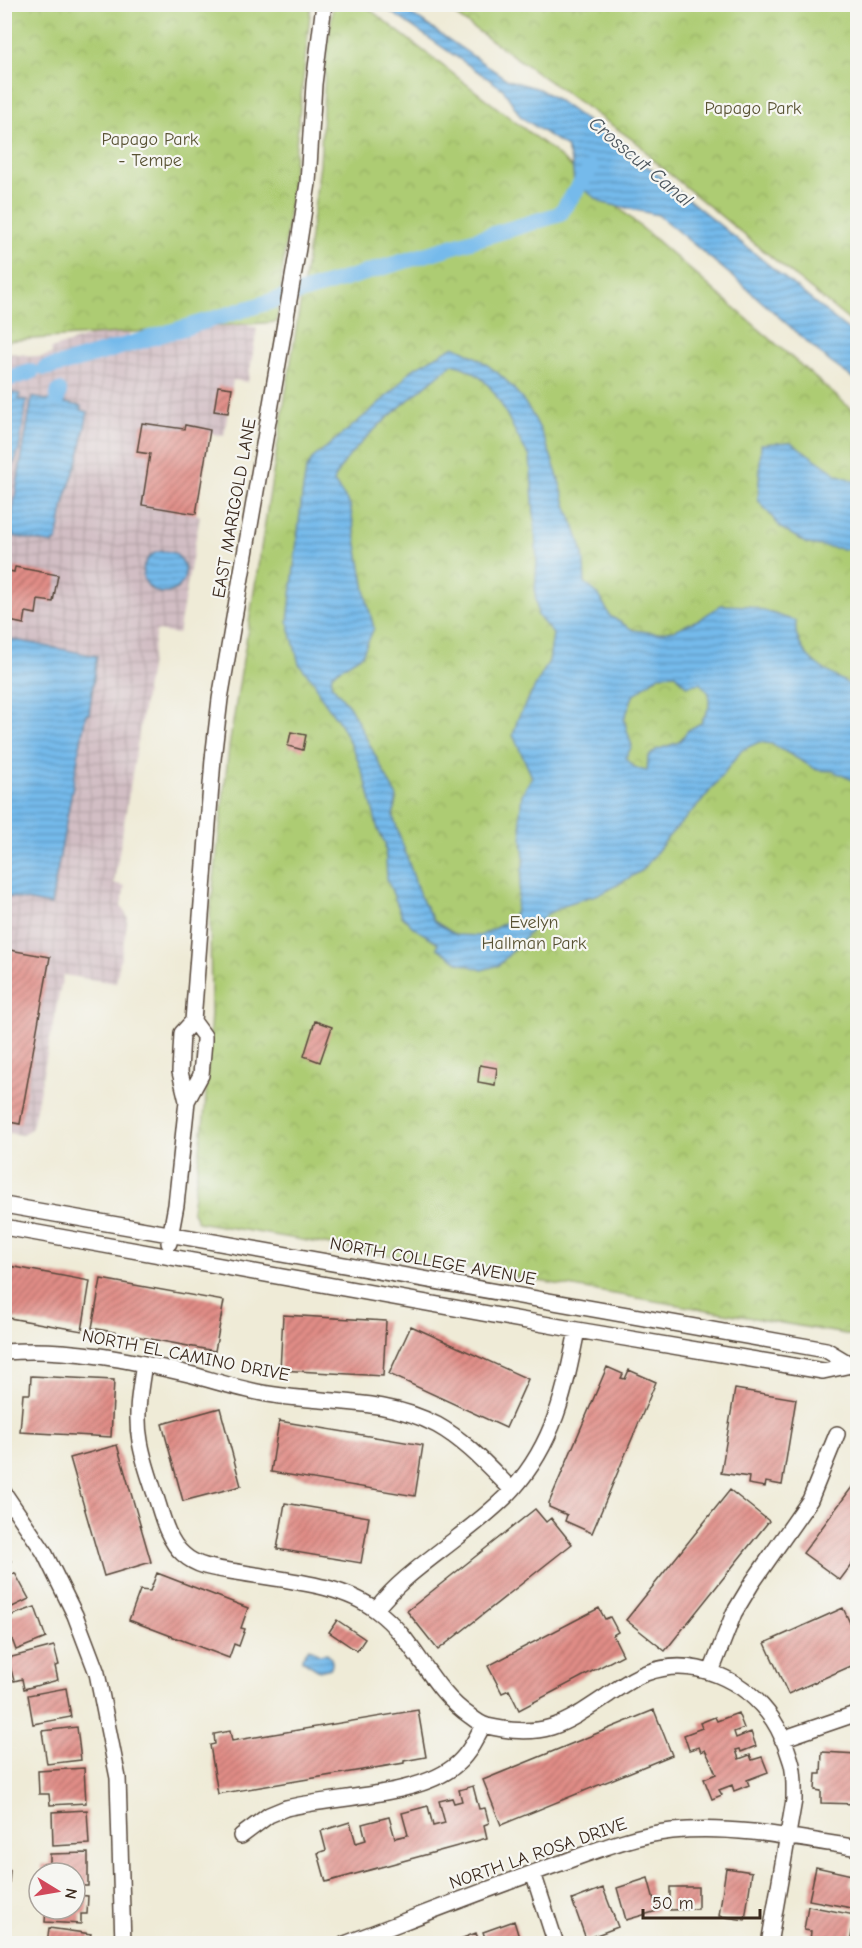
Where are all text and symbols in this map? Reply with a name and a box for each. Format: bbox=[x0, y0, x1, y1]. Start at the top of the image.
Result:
park label: Papago Park bbox=[704, 98, 802, 119]
water label: Crosscut Canal bbox=[584, 111, 698, 212]
park label: Papago Park - Tempe bbox=[101, 129, 199, 171]
street label: EAST MARIGOLD LANE bbox=[208, 416, 261, 600]
park label: Evelyn Hallman Park bbox=[482, 912, 587, 954]
street label: NORTH COLLEGE AVENUE bbox=[328, 1233, 538, 1290]
street label: NORTH EL CAMINO DRIVE bbox=[80, 1325, 292, 1386]
street label: NORTH LA ROSA DRIVE bbox=[447, 1813, 630, 1894]
north arrow bbox=[27, 1861, 87, 1921]
scale bar bbox=[643, 1882, 760, 1920]
text: N bbox=[61, 1887, 81, 1901]
text: 50 m bbox=[652, 1893, 694, 1914]

